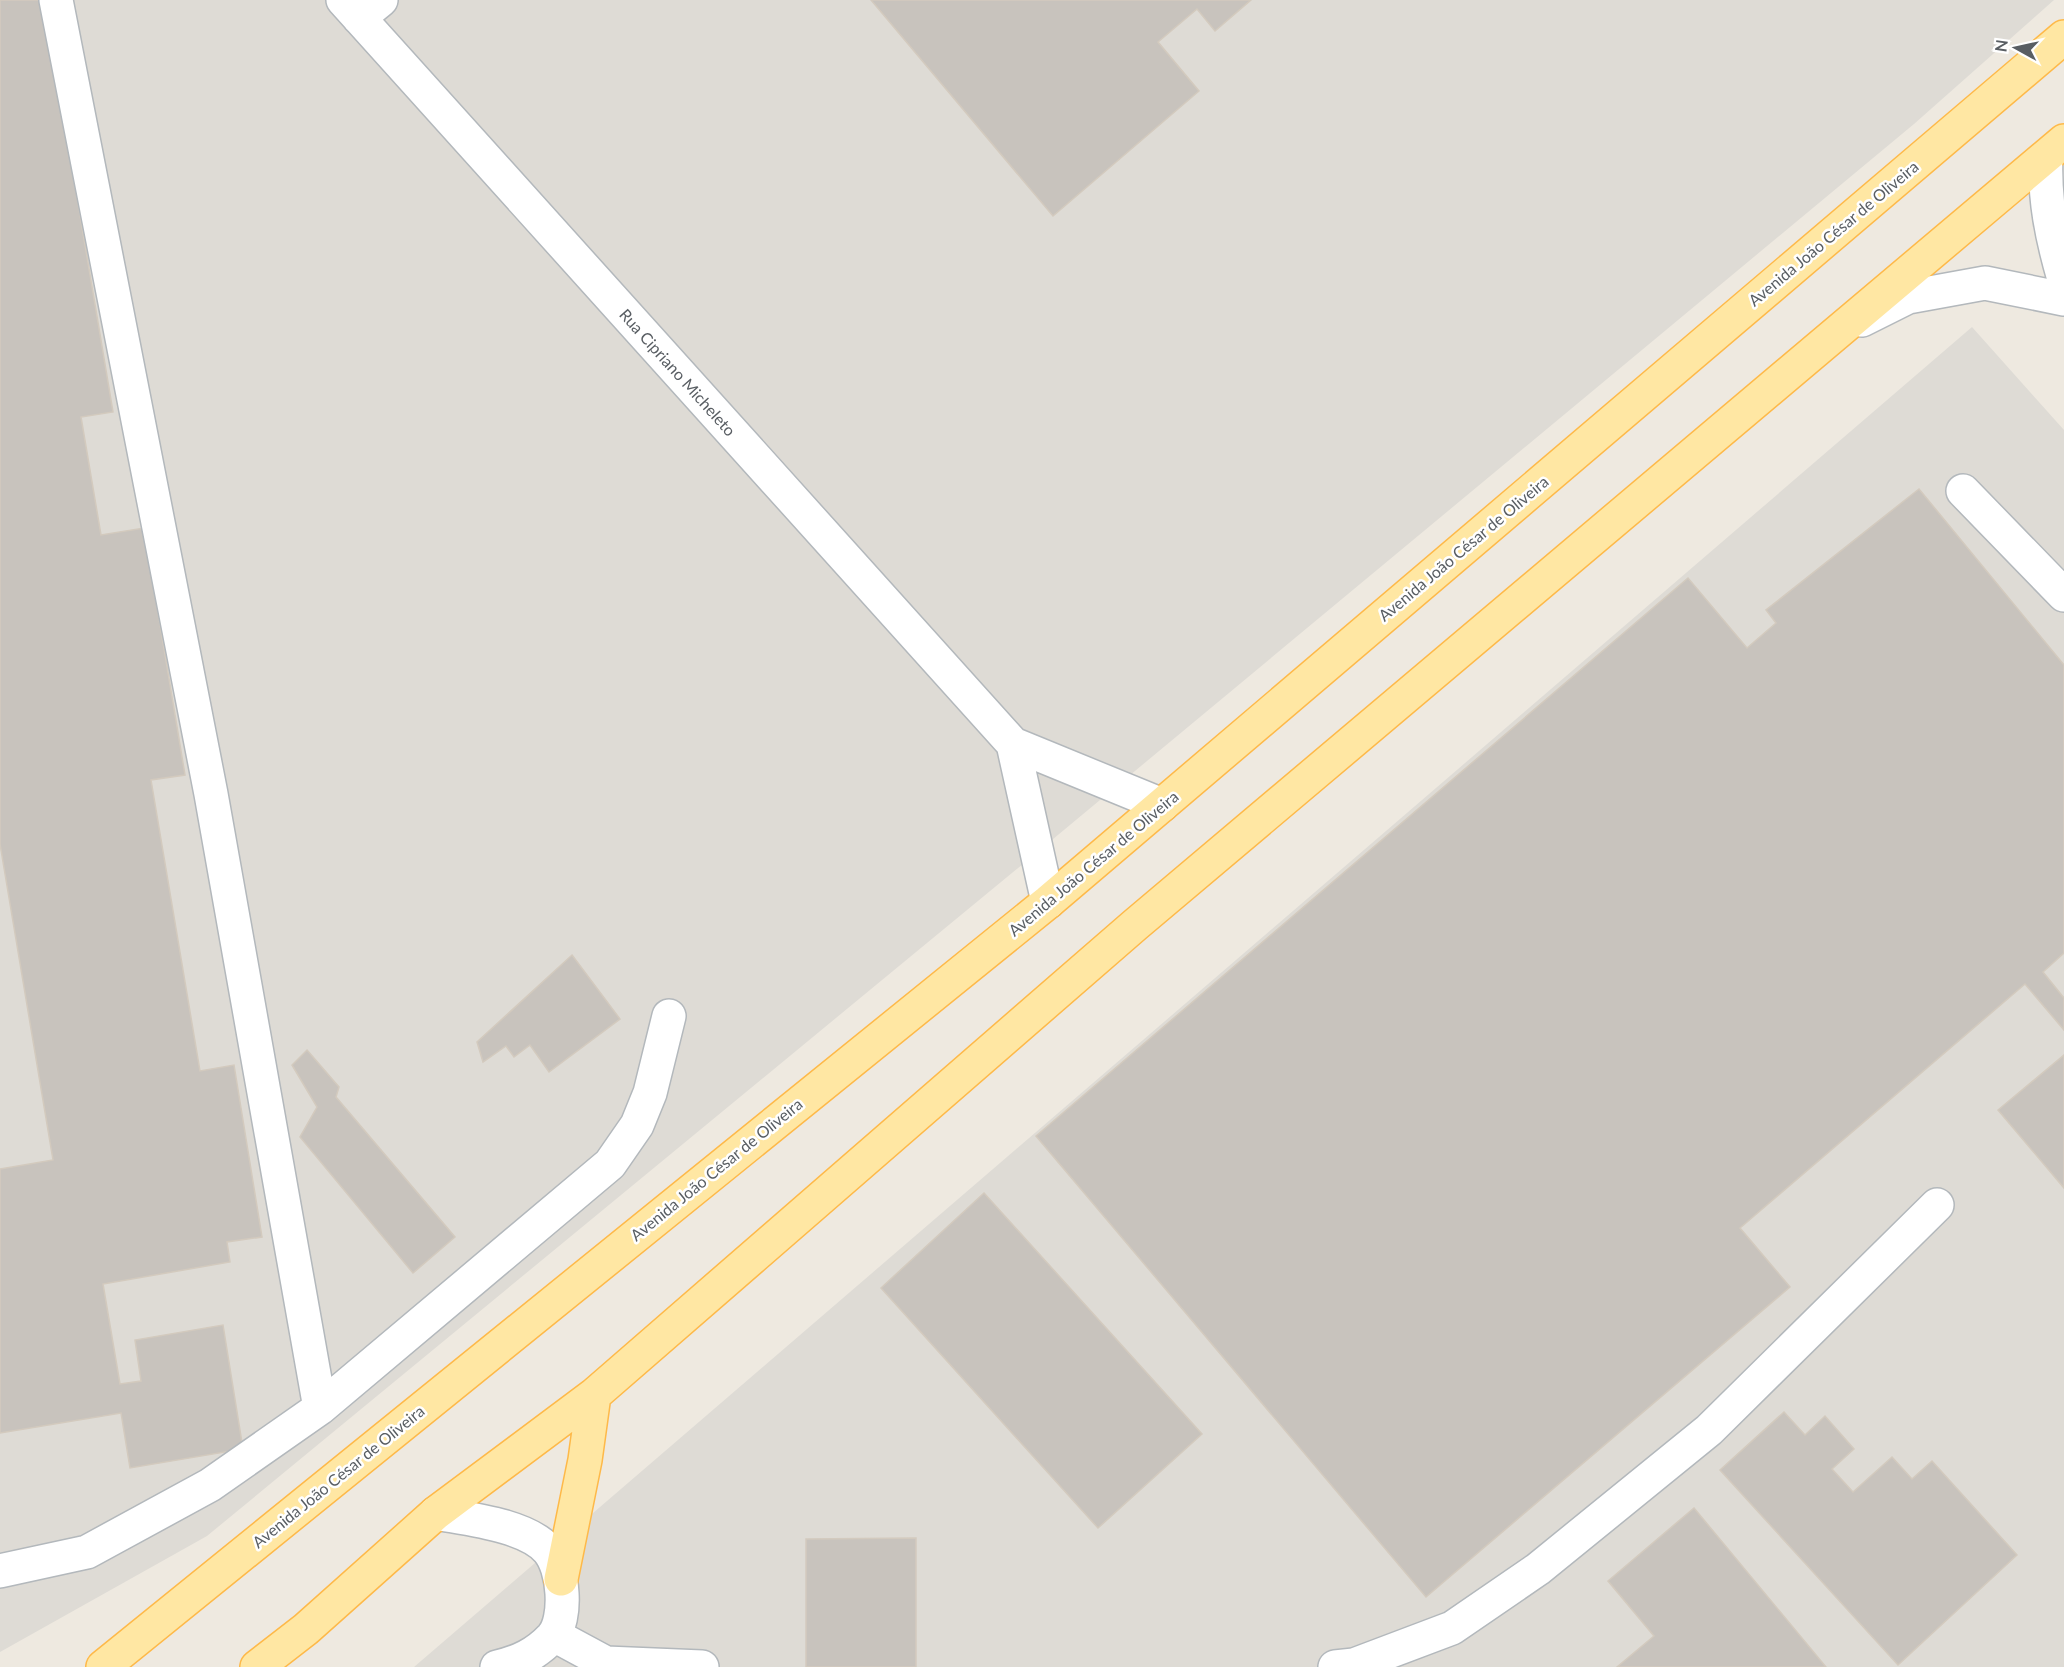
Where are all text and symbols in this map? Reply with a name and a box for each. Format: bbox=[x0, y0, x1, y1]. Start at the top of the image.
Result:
north arrow bbox=[1986, 18, 2046, 78]
text: N bbox=[1990, 38, 2011, 53]
street label: Avenida João César de Oliveira bbox=[1744, 156, 1922, 310]
street label: Rua Cipriano Micheleto bbox=[616, 305, 740, 439]
street label: Avenida João César de Oliveira bbox=[1374, 471, 1552, 625]
street label: Avenida João César de Oliveira bbox=[1004, 786, 1182, 940]
street label: Avenida João César de Oliveira bbox=[626, 1094, 806, 1244]
street label: Avenida João César de Oliveira bbox=[248, 1401, 428, 1551]

